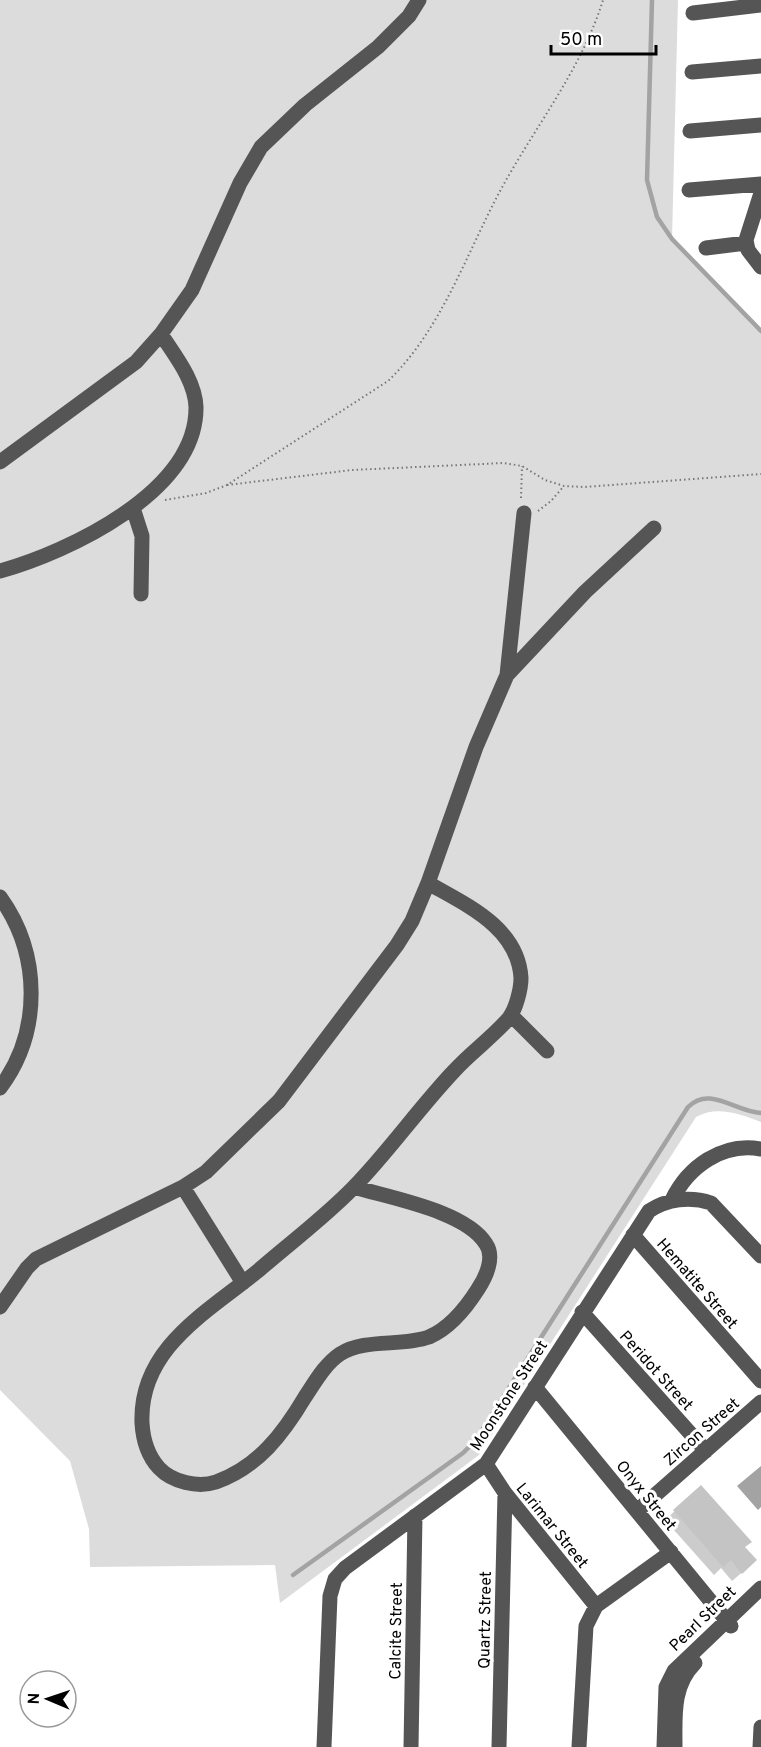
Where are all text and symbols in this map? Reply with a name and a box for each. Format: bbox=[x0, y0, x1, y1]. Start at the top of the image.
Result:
scale bar bbox=[551, 18, 656, 56]
text: 50 m bbox=[560, 29, 602, 52]
street label: Hematite Street bbox=[652, 1235, 741, 1334]
street label: Peridot Street bbox=[614, 1327, 697, 1415]
street label: Moonstone Street bbox=[467, 1337, 553, 1455]
street label: Zircon Street bbox=[660, 1394, 744, 1471]
street label: Onyx Street bbox=[611, 1457, 680, 1536]
street label: Larimar Street bbox=[511, 1480, 592, 1573]
street label: Quartz Street bbox=[475, 1571, 497, 1669]
street label: Calcite Street bbox=[386, 1582, 408, 1680]
street label: Pearl Street bbox=[666, 1583, 741, 1656]
north arrow bbox=[18, 1669, 78, 1729]
text: N bbox=[25, 1692, 45, 1705]

